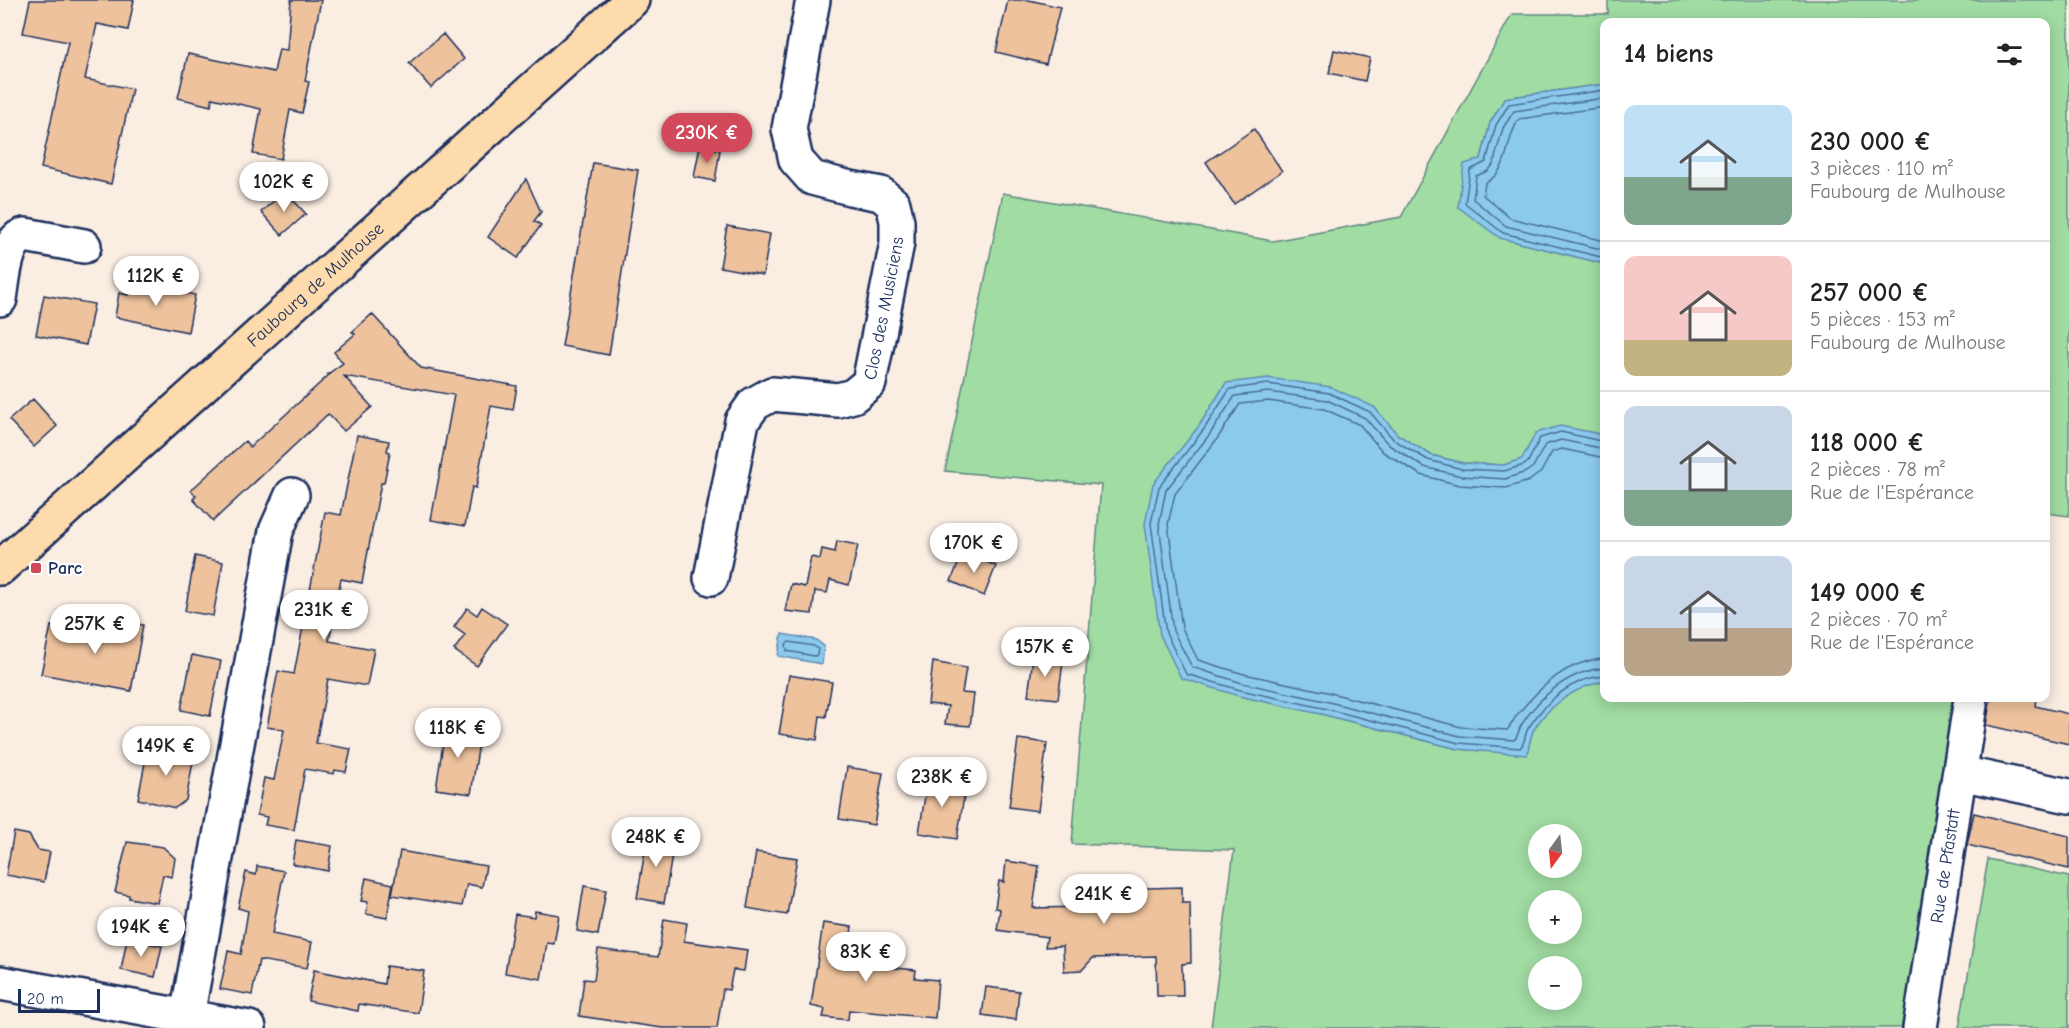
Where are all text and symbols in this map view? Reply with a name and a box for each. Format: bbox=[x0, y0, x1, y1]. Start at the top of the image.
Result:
icon: filters bbox=[1993, 38, 2026, 71]
text: 14 biens bbox=[1624, 39, 1713, 69]
pin: 230K € bbox=[658, 113, 756, 164]
text: 230K € bbox=[675, 121, 739, 144]
text: 230 000 € bbox=[1810, 127, 1932, 157]
icon: home bbox=[1672, 129, 1744, 201]
text: 3 pièces · 110 m² bbox=[1810, 157, 1953, 180]
pin: 102K € bbox=[235, 162, 333, 213]
text: 102K € bbox=[253, 170, 315, 193]
text: Faubourg de Mulhouse bbox=[1810, 180, 2006, 203]
street label: Faubourg de Mulhouse bbox=[243, 218, 388, 352]
street label: Clos des Musiciens bbox=[860, 237, 908, 382]
pin: 112K € bbox=[107, 256, 205, 307]
text: 112K € bbox=[127, 264, 185, 287]
text: 257 000 € bbox=[1810, 278, 1930, 308]
icon: home bbox=[1672, 280, 1744, 352]
text: 5 pièces · 153 m² bbox=[1810, 308, 1955, 331]
text: Faubourg de Mulhouse bbox=[1810, 331, 2006, 354]
text: 118 000 € bbox=[1810, 428, 1925, 458]
icon: home bbox=[1672, 430, 1744, 502]
text: 2 pièces · 78 m² bbox=[1810, 458, 1945, 481]
text: Rue de l'Espérance bbox=[1810, 481, 1974, 504]
pin: 170K € bbox=[925, 523, 1023, 574]
text: 170K € bbox=[944, 531, 1004, 554]
place label: Parc bbox=[48, 558, 83, 579]
marker: Parc bbox=[29, 561, 43, 575]
text: 149 000 € bbox=[1810, 578, 1927, 608]
icon: home bbox=[1672, 580, 1744, 652]
pin: 231K € bbox=[275, 590, 373, 641]
text: 231K € bbox=[294, 598, 354, 621]
pin: 257K € bbox=[46, 604, 144, 655]
text: 2 pièces · 70 m² bbox=[1810, 608, 1947, 631]
text: 257K € bbox=[64, 612, 126, 635]
pin: 157K € bbox=[996, 627, 1094, 678]
text: Rue de l'Espérance bbox=[1810, 631, 1974, 654]
text: 157K € bbox=[1015, 635, 1075, 658]
pin: 118K € bbox=[409, 708, 507, 759]
text: 118K € bbox=[429, 716, 487, 739]
pin: 149K € bbox=[117, 726, 215, 777]
text: 149K € bbox=[136, 734, 196, 757]
pin: 238K € bbox=[893, 757, 991, 808]
text: 238K € bbox=[911, 765, 973, 788]
street label: Rue de Pfastatt bbox=[1926, 807, 1965, 925]
pin: 248K € bbox=[607, 817, 705, 868]
north arrow bbox=[1528, 824, 1582, 878]
map controls bbox=[1528, 824, 1582, 1010]
text: 248K € bbox=[625, 825, 687, 848]
pin: 241K € bbox=[1055, 874, 1153, 925]
text: 241K € bbox=[1075, 882, 1133, 905]
button: + bbox=[1528, 890, 1582, 944]
pin: 194K € bbox=[92, 907, 190, 958]
text: 194K € bbox=[111, 915, 171, 938]
pin: 83K € bbox=[824, 932, 908, 983]
text: 83K € bbox=[840, 940, 892, 963]
button: − bbox=[1528, 956, 1582, 1010]
scale bar bbox=[18, 986, 100, 1014]
text: 20 m bbox=[27, 990, 64, 1008]

